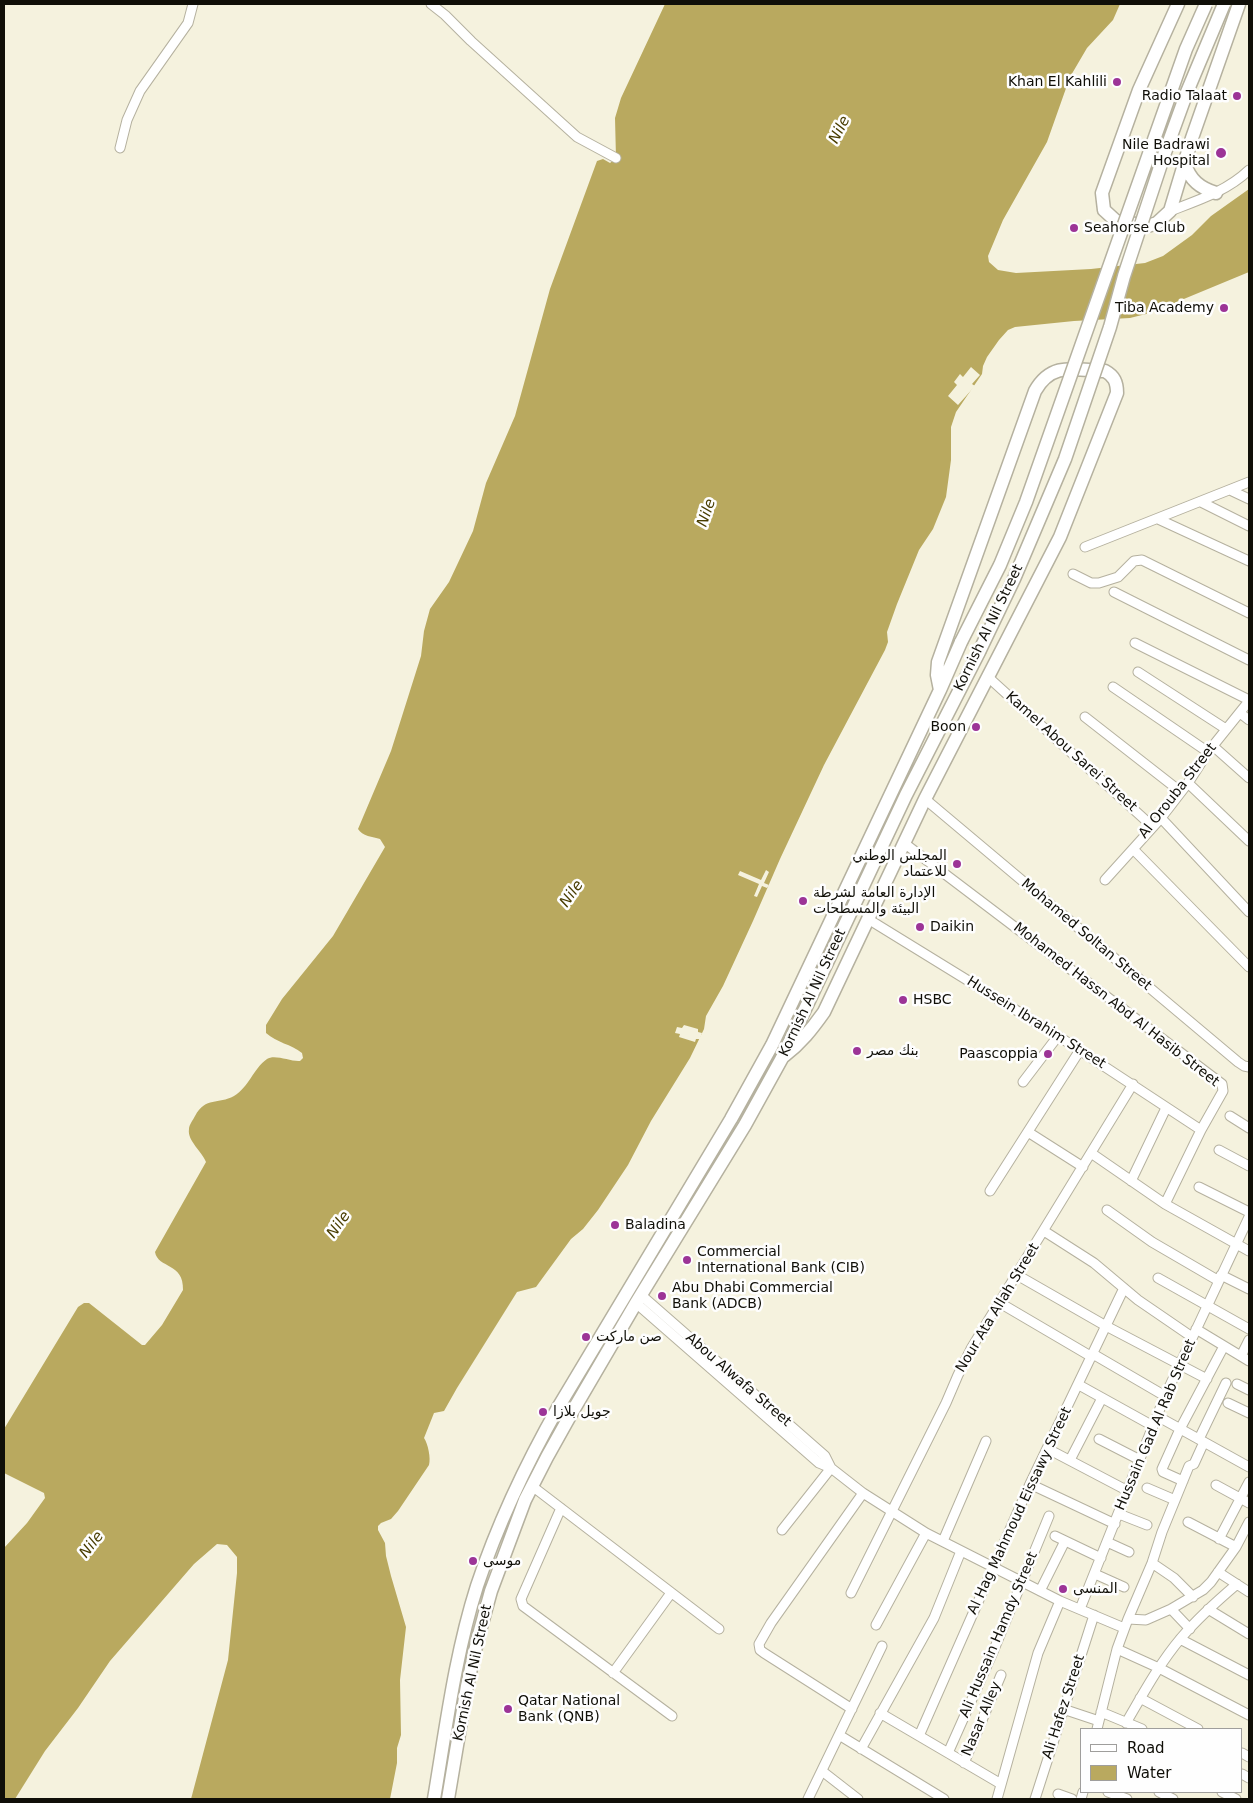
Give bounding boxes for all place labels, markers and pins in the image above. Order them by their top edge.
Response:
place label: Khan El Kahlili [1008,74,1107,90]
marker: Khan El Kahlili [1111,76,1123,88]
place label: Radio Talaat [1142,88,1227,104]
marker: Radio Talaat [1231,90,1243,102]
place label: Nile Badrawi Hospital [1122,137,1210,170]
marker: Nile Badrawi Hospital [1214,146,1228,160]
place label: Seahorse Club [1084,220,1185,236]
marker: Seahorse Club [1068,222,1080,234]
place label: Tiba Academy [1115,300,1214,316]
marker: Tiba Academy [1218,302,1230,314]
place label: Boon [930,719,966,735]
marker: Boon [970,721,982,733]
place label: المجلس الوطني للاعتماد [852,848,947,880]
marker: المجلس الوطني للاعتماد [951,858,963,870]
place label: الإدارة العامة لشرطة البيئة والمسطحات [813,885,935,918]
marker: الإدارة العامة لشرطة البيئة والمسطحات [797,895,809,907]
place label: Daikin [930,919,974,935]
marker: Daikin [914,921,926,933]
place label: HSBC [913,992,952,1008]
marker: HSBC [897,994,909,1006]
place label: بنك مصر [867,1043,919,1059]
marker: بنك مصر [851,1045,863,1057]
place label: Paascoppia [959,1046,1038,1062]
marker: Paascoppia [1042,1048,1054,1060]
place label: Baladina [625,1217,686,1233]
marker: Baladina [609,1219,621,1231]
place label: Commercial International Bank (CIB) [697,1244,865,1276]
marker: Commercial International Bank (CIB) [681,1254,693,1266]
place label: Abu Dhabi Commercial Bank (ADCB) [672,1280,833,1312]
marker: Abu Dhabi Commercial Bank (ADCB) [656,1290,668,1302]
place label: صن ماركت [596,1329,662,1345]
marker: صن ماركت [580,1331,592,1343]
place label: جويل بلازا [553,1404,611,1420]
marker: جويل بلازا [537,1406,549,1418]
place label: موسى [483,1553,521,1569]
marker: موسى [467,1555,479,1567]
place label: المنسى [1073,1581,1118,1597]
marker: المنسى [1057,1583,1069,1595]
place label: Qatar National Bank (QNB) [518,1693,620,1725]
marker: Qatar National Bank (QNB) [502,1703,514,1715]

